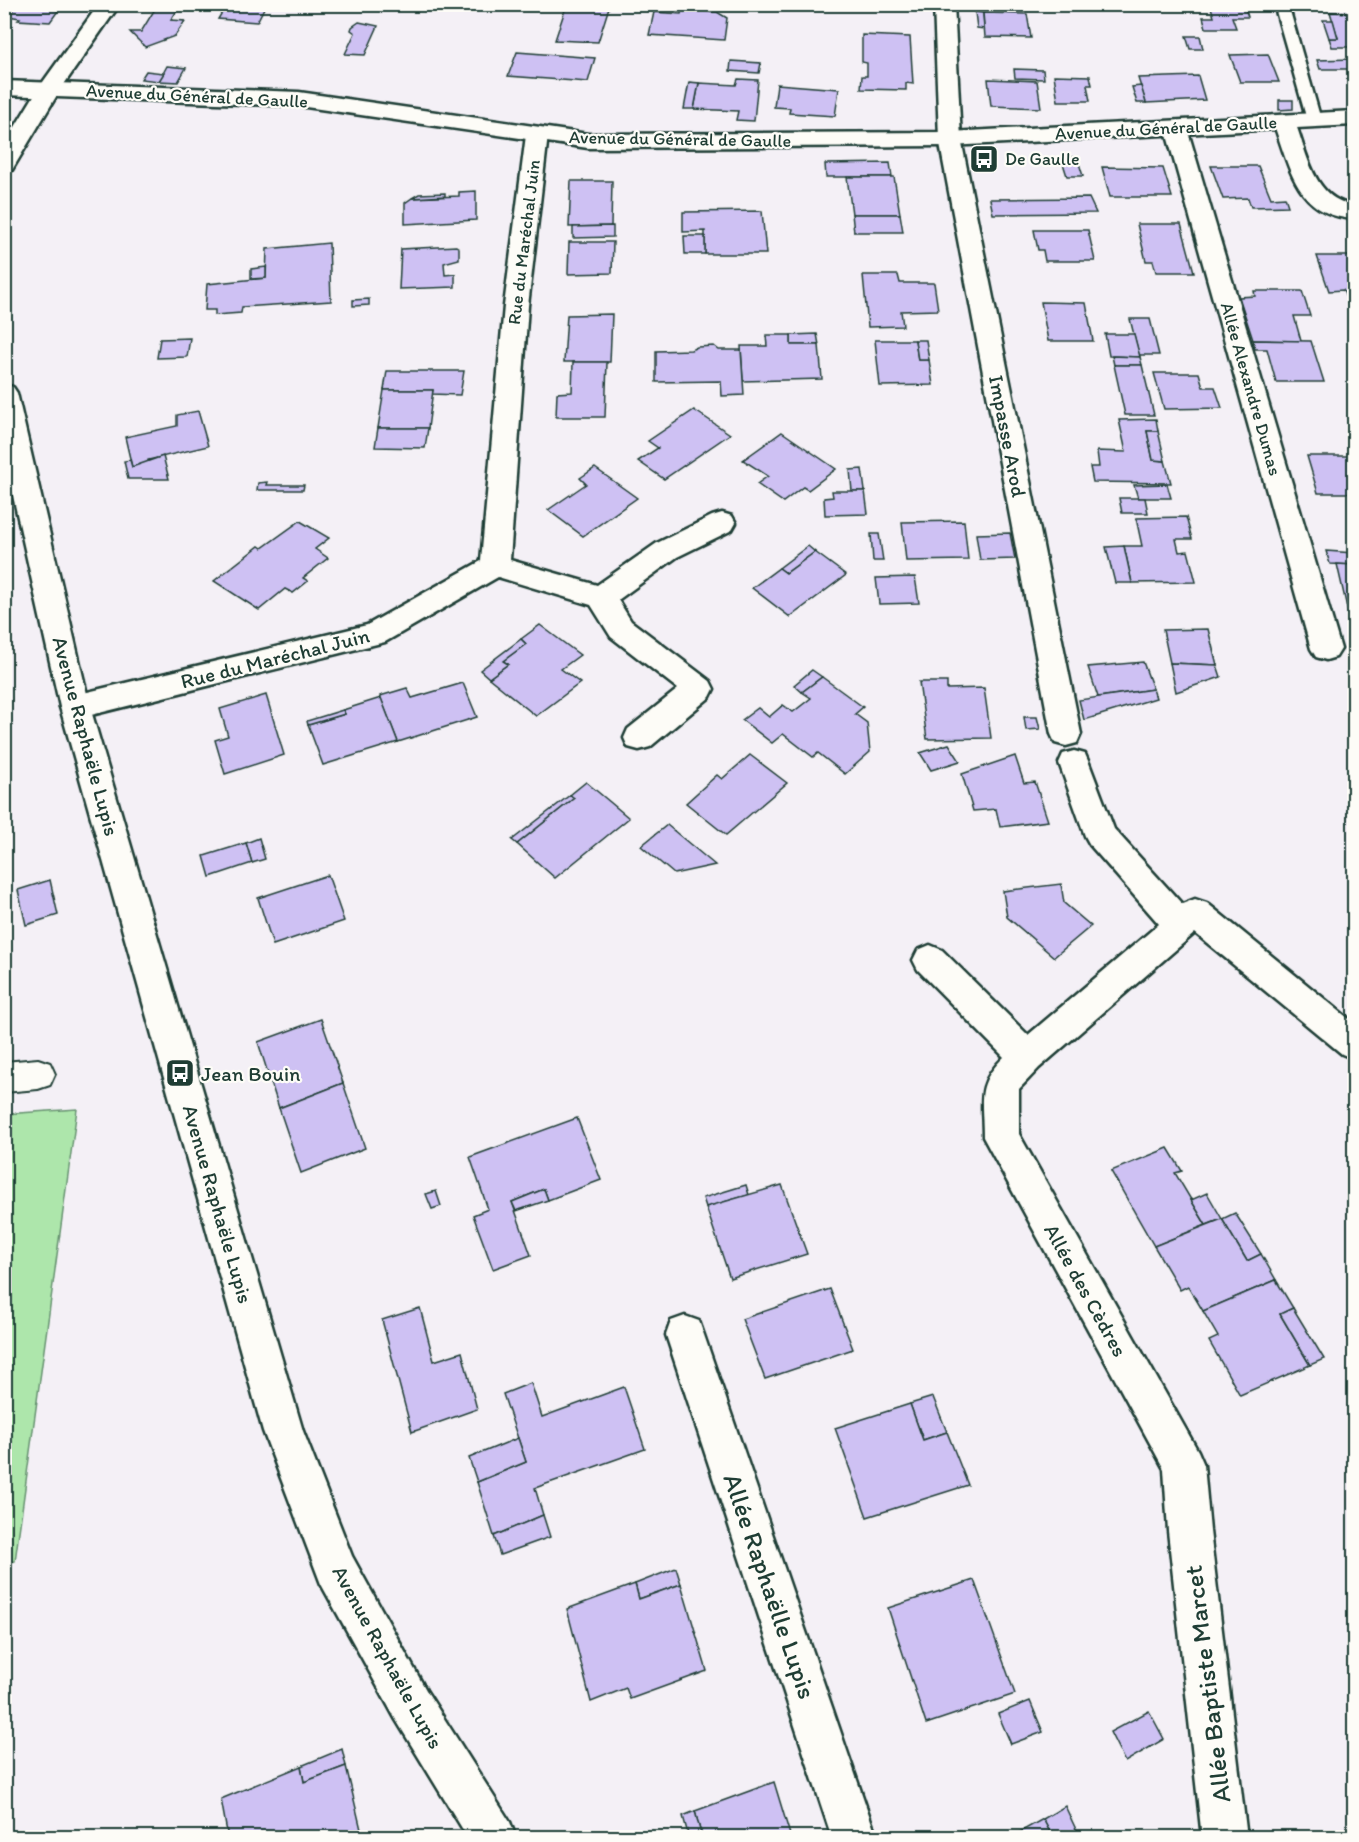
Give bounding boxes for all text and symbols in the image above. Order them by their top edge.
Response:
street label: Avenue du Général de Gaulle [85,79,309,113]
street label: Avenue du Général de Gaulle [1054,111,1278,145]
street label: Avenue du Général de Gaulle [569,126,791,152]
bus stop icon: De Gaulle [968,143,1000,175]
place label: De Gaulle [1005,148,1080,170]
street label: Rue du Maréchal Juin [503,158,545,326]
street label: Allée Alexandre Dumas [1216,300,1286,478]
street label: Impasse Arod [984,373,1032,500]
street label: Rue du Maréchal Juin [178,622,372,694]
street label: Avenue Raphaële Lupis [47,634,125,838]
bus stop icon: Jean Bouin [164,1057,196,1089]
place label: Jean Bouin [201,1061,300,1086]
street label: Avenue Raphaële Lupis [178,1102,258,1306]
street label: Allée des Cèdres [1039,1219,1133,1361]
street label: Allée Raphaëlle Lupis [716,1469,824,1703]
street label: Avenue Raphaële Lupis [327,1561,449,1753]
street label: Allée Baptiste Marcet [1177,1563,1237,1805]

